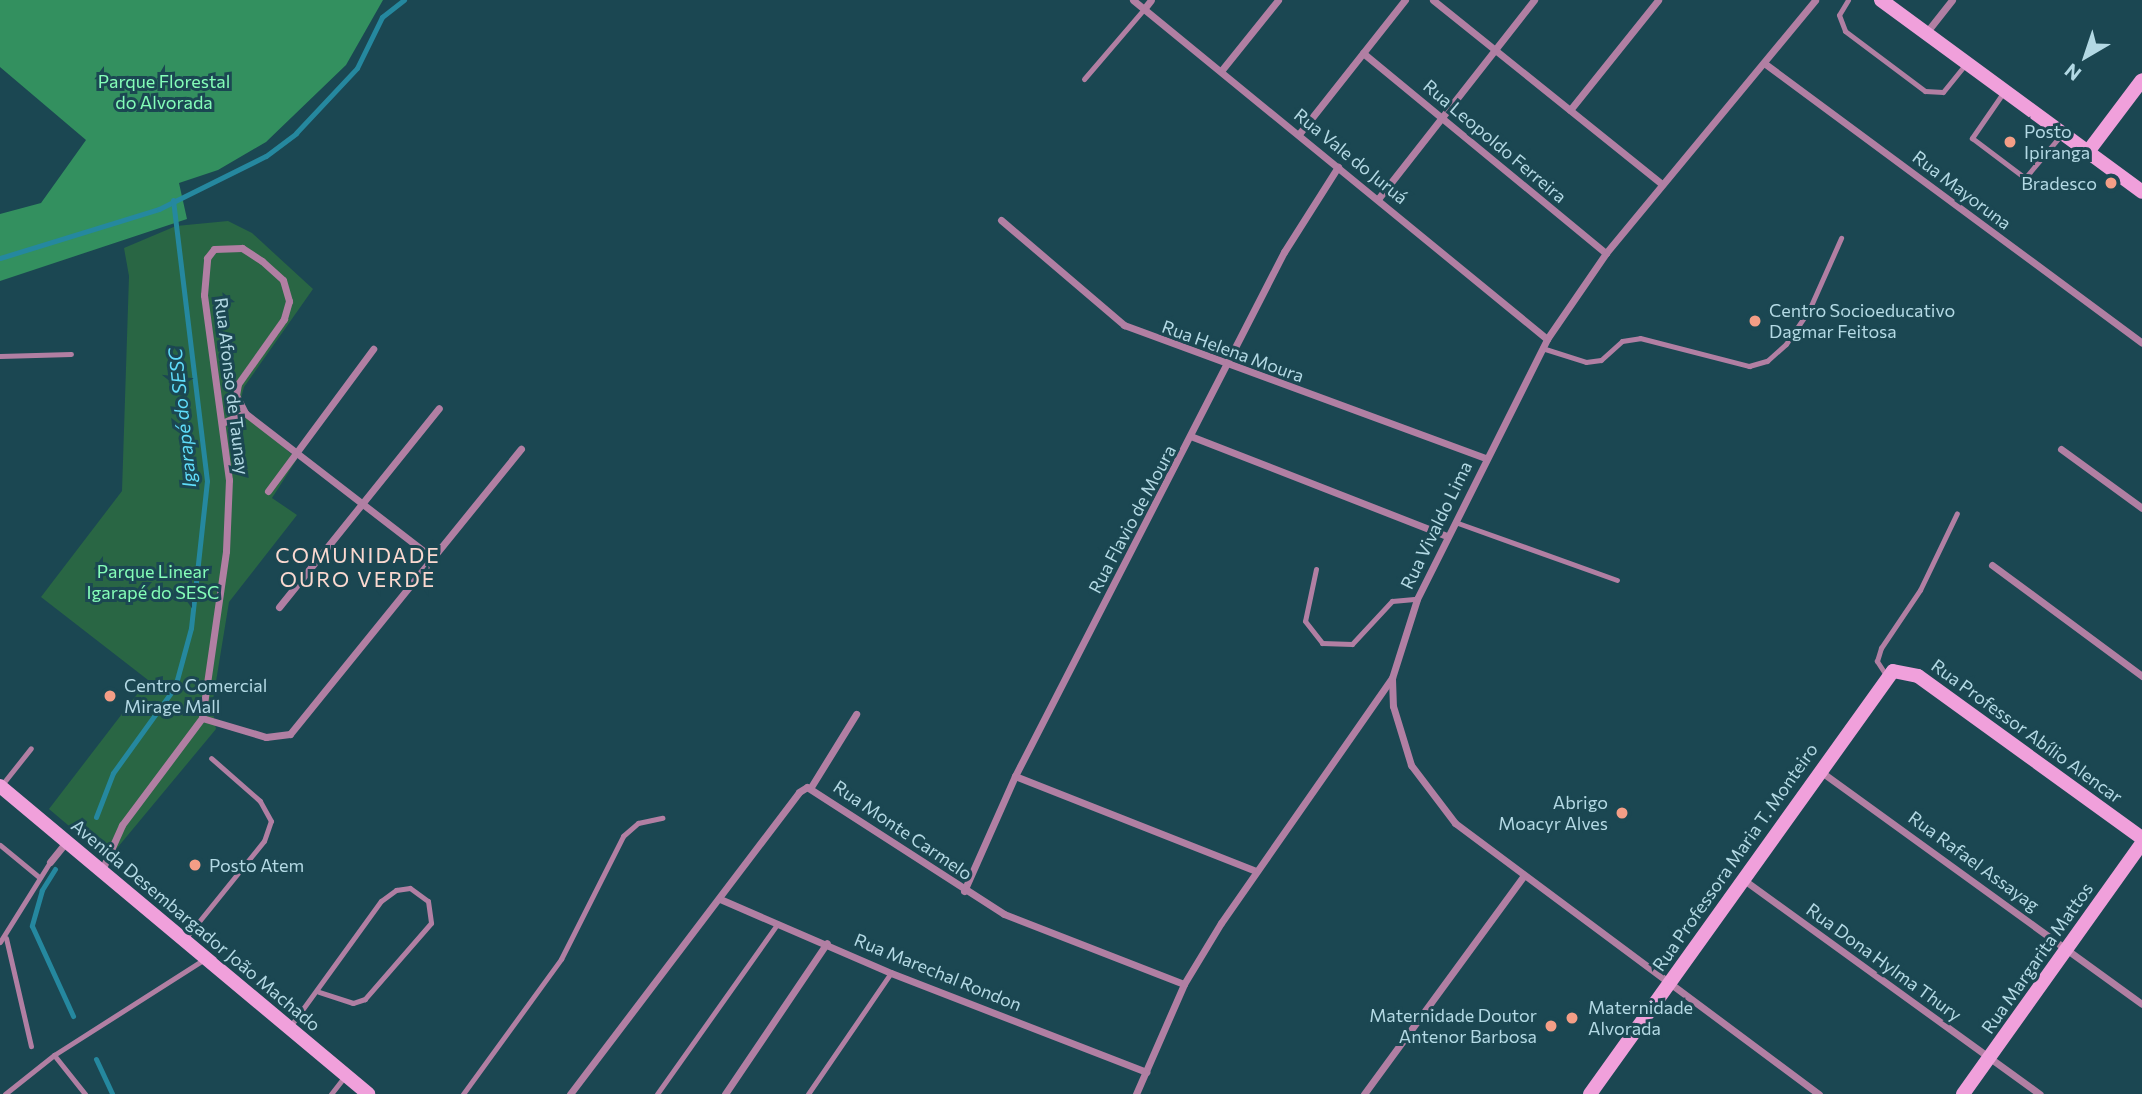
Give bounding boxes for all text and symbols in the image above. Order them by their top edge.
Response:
north arrow [2051,21,2121,91]
text: N [2060,59,2085,86]
park label: Parque Florestal do Alvorada [98,71,230,114]
street label: Rua Leopoldo Ferreira [1419,75,1571,207]
street label: Rua Vale do Juruá [1290,104,1412,208]
place label: Posto Ipiranga [2024,121,2090,164]
marker: Posto Ipiranga [2002,134,2018,150]
street label: Rua Mayoruna [1908,146,2016,234]
place label: Bradesco [2021,172,2097,194]
marker: Bradesco [2103,175,2119,191]
street label: Rua Afonso de Taunay [210,296,254,476]
place label: Centro Socioeducativo Dagmar Feitosa [1769,300,1955,342]
marker: Centro Socioeducativo Dagmar Feitosa [1747,313,1763,329]
street label: Rua Helena Moura [1159,315,1307,387]
water label: Igarapé do SESC [163,347,201,489]
street label: Rua Flavio de Moura [1084,441,1180,597]
street label: Rua Vivaldo Lima [1396,458,1476,592]
district label: COMUNIDADE OURO VERDE [277,542,439,592]
park label: Parque Linear Igarapé do SESC [87,561,219,604]
street label: Rua Professor Abílio Alencar [1927,654,2127,808]
place label: Centro Comercial Mirage Mall [124,675,267,718]
marker: Centro Comercial Mirage Mall [102,688,118,704]
street label: Rua Professora Maria T. Monteiro [1648,739,1822,975]
street label: Rua Monte Carmelo [829,776,977,884]
place label: Abrigo Moacyr Alves [1498,792,1608,834]
marker: Abrigo Moacyr Alves [1614,805,1630,821]
street label: Rua Rafael Assayag [1904,806,2044,916]
street label: Avenida Desembargador João Machado [67,814,325,1036]
place label: Posto Atem [209,854,304,876]
marker: Posto Atem [187,857,203,873]
street label: Rua Margarita Mattos [1977,878,2097,1038]
street label: Rua Dona Hylma Thury [1802,898,1966,1026]
street label: Rua Marechal Rondon [851,929,1025,1015]
place label: Maternidade Alvorada [1588,997,1693,1040]
place label: Maternidade Doutor Antenor Barbosa [1369,1005,1537,1048]
marker: Maternidade Alvorada [1562,1008,1582,1028]
marker: Maternidade Doutor Antenor Barbosa [1543,1018,1559,1034]

